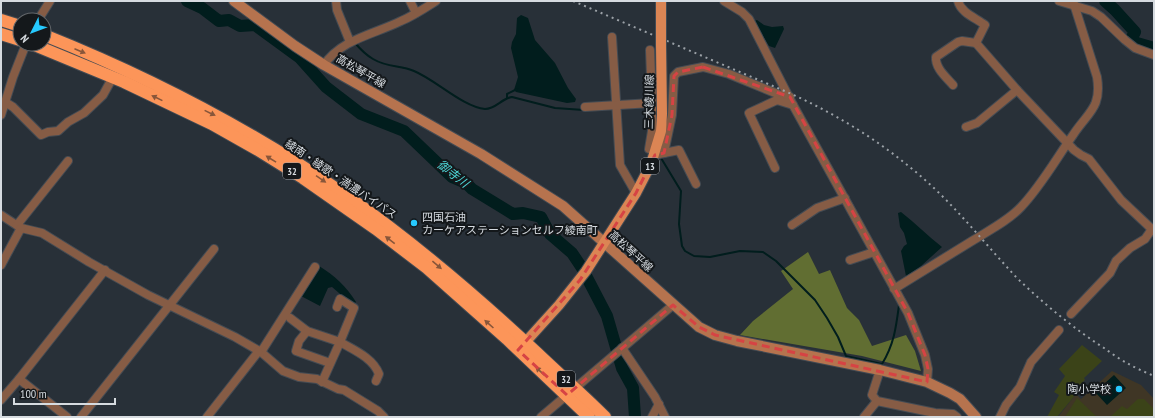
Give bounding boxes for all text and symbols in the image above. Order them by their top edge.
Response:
north arrow [12,12,52,52]
text: N [17,32,32,46]
one-way arrow [74,48,85,54]
street label: 高松琴平線 [334,51,388,91]
street label: 三木綾川線 [642,74,656,130]
one-way arrow [151,95,162,101]
one-way arrow [204,110,216,116]
street label: 綾南・綾歌・満濃バイパス [282,136,400,222]
one-way arrow [265,155,277,162]
water label: 御寺川 [435,157,474,192]
road number: 13 [641,158,659,174]
road number: 32 [283,163,301,179]
one-way arrow [315,176,327,183]
place label: 四国石油 カーケアステーションセルフ綾南町 [422,210,598,237]
marker: 四国石油 カーケアステーションセルフ綾南町 [409,218,419,228]
street label: 高松琴平線 [606,227,656,275]
one-way arrow [385,235,396,244]
one-way arrow [432,260,443,269]
one-way arrow [484,319,495,328]
one-way arrow [535,366,545,376]
road number: 32 [557,371,575,387]
scale bar [14,380,115,406]
place label: 陶小学校 [1067,382,1111,396]
marker: 陶小学校 [1114,384,1124,394]
text: 100 m [20,386,47,401]

